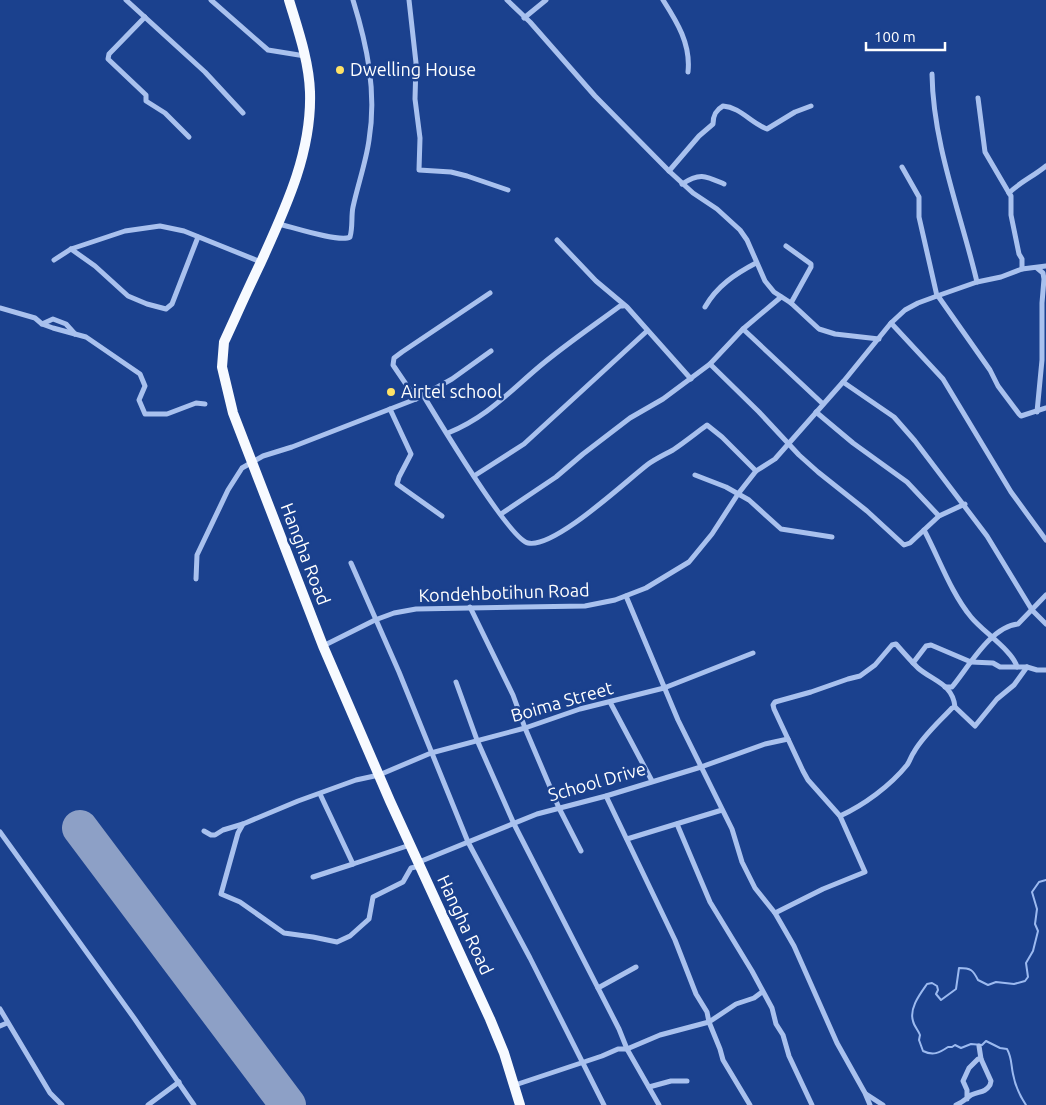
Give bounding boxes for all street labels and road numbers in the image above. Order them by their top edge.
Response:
street label: Hangha Road [277,500,335,607]
street label: Kondehbotihun Road [418,579,590,605]
street label: Boima Street [508,677,615,725]
street label: School Drive [546,758,648,805]
street label: Hangha Road [434,872,498,978]

